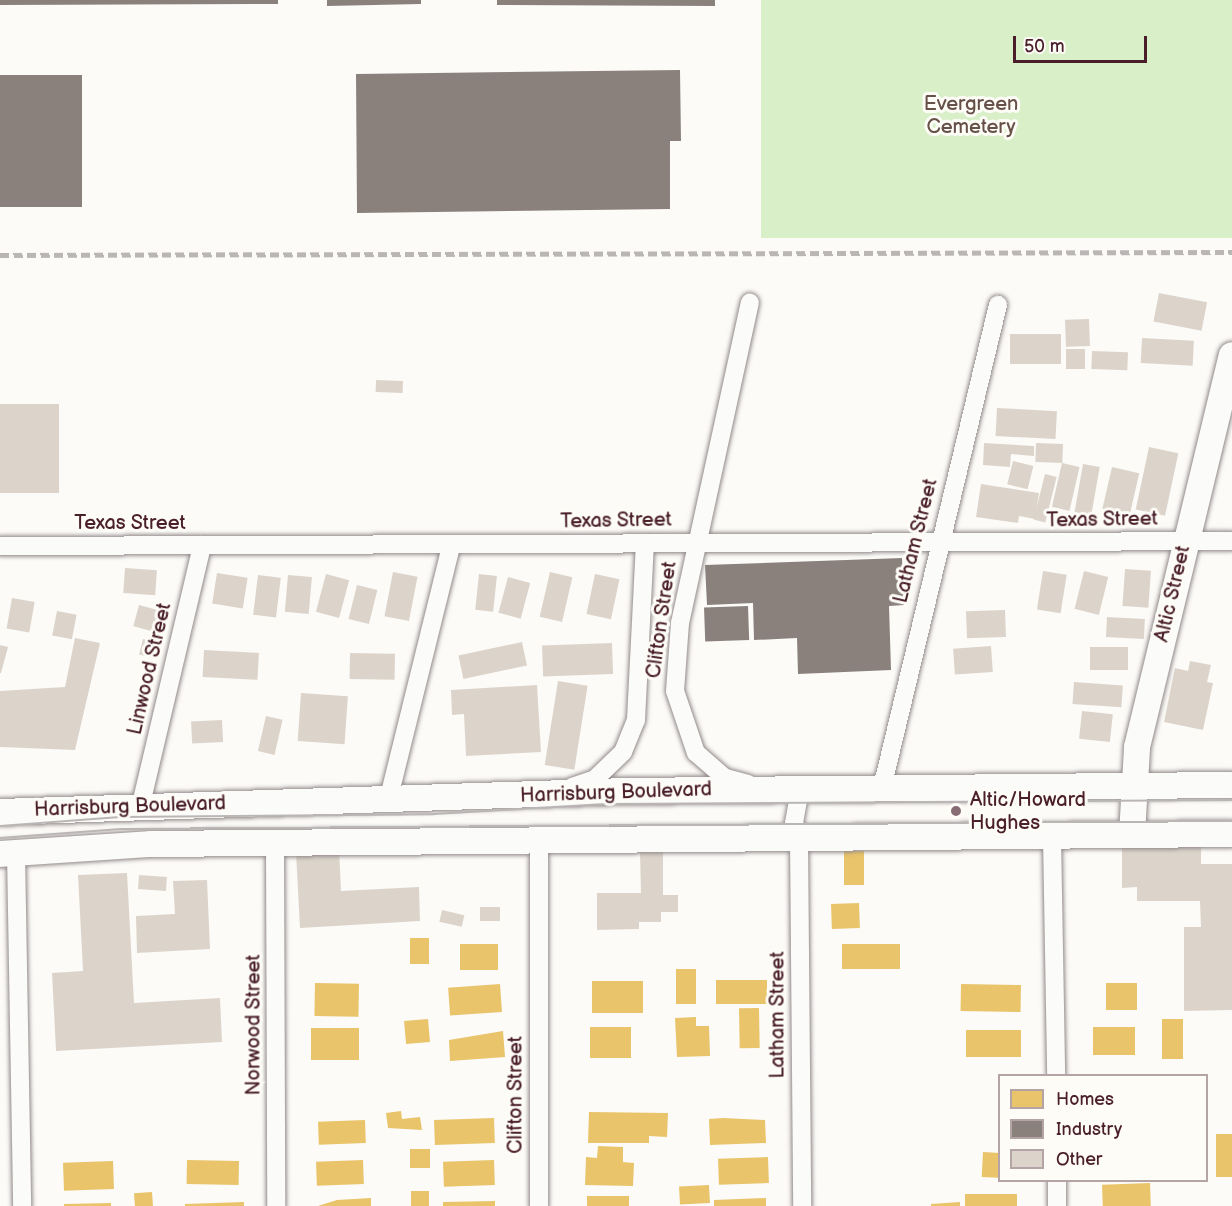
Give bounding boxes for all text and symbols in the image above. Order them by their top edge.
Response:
scale bar [1016,24,1150,62]
text: 50 m [1024,36,1065,57]
park label: Evergreen Cemetery [924,93,1018,140]
street label: Latham Street [889,476,943,606]
street label: Texas Street [1046,507,1158,533]
street label: Texas Street [560,508,672,534]
street label: Texas Street [74,511,186,535]
street label: Altic Street [1150,543,1196,645]
street label: Clifton Street [642,560,682,680]
street label: Linwood Street [123,600,177,738]
street label: Harrisburg Boulevard [520,778,712,808]
place label: Altic/Howard Hughes [970,788,1086,835]
street label: Harrisburg Boulevard [34,792,226,822]
marker: Altic/Howard Hughes [947,802,965,820]
street label: Latham Street [766,951,790,1079]
street label: Norwood Street [242,954,266,1096]
street label: Clifton Street [504,1036,528,1154]
legend [998,1074,1208,1182]
text: Homes [1056,1089,1114,1110]
text: Industry [1056,1119,1122,1140]
text: Other [1056,1149,1102,1170]

